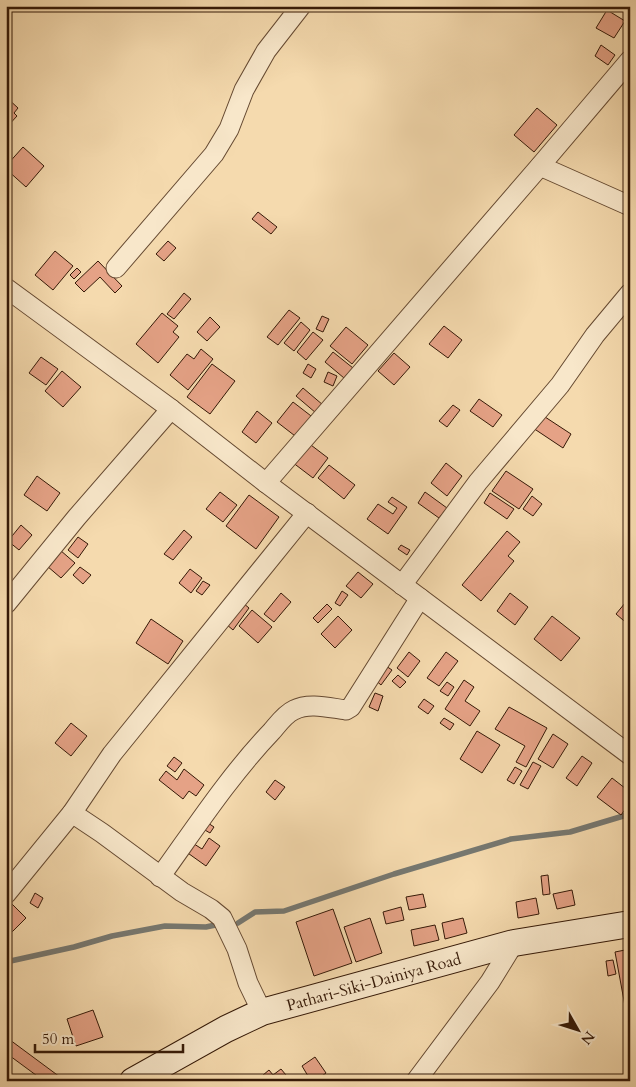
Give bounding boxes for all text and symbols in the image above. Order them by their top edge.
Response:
street label: Pathari-Siki-Dainiya Road [284,948,464,1017]
north arrow [554,1004,604,1054]
scale bar [35,1022,182,1054]
text: N [577,1027,599,1049]
text: 50 m [42,1029,74,1049]

